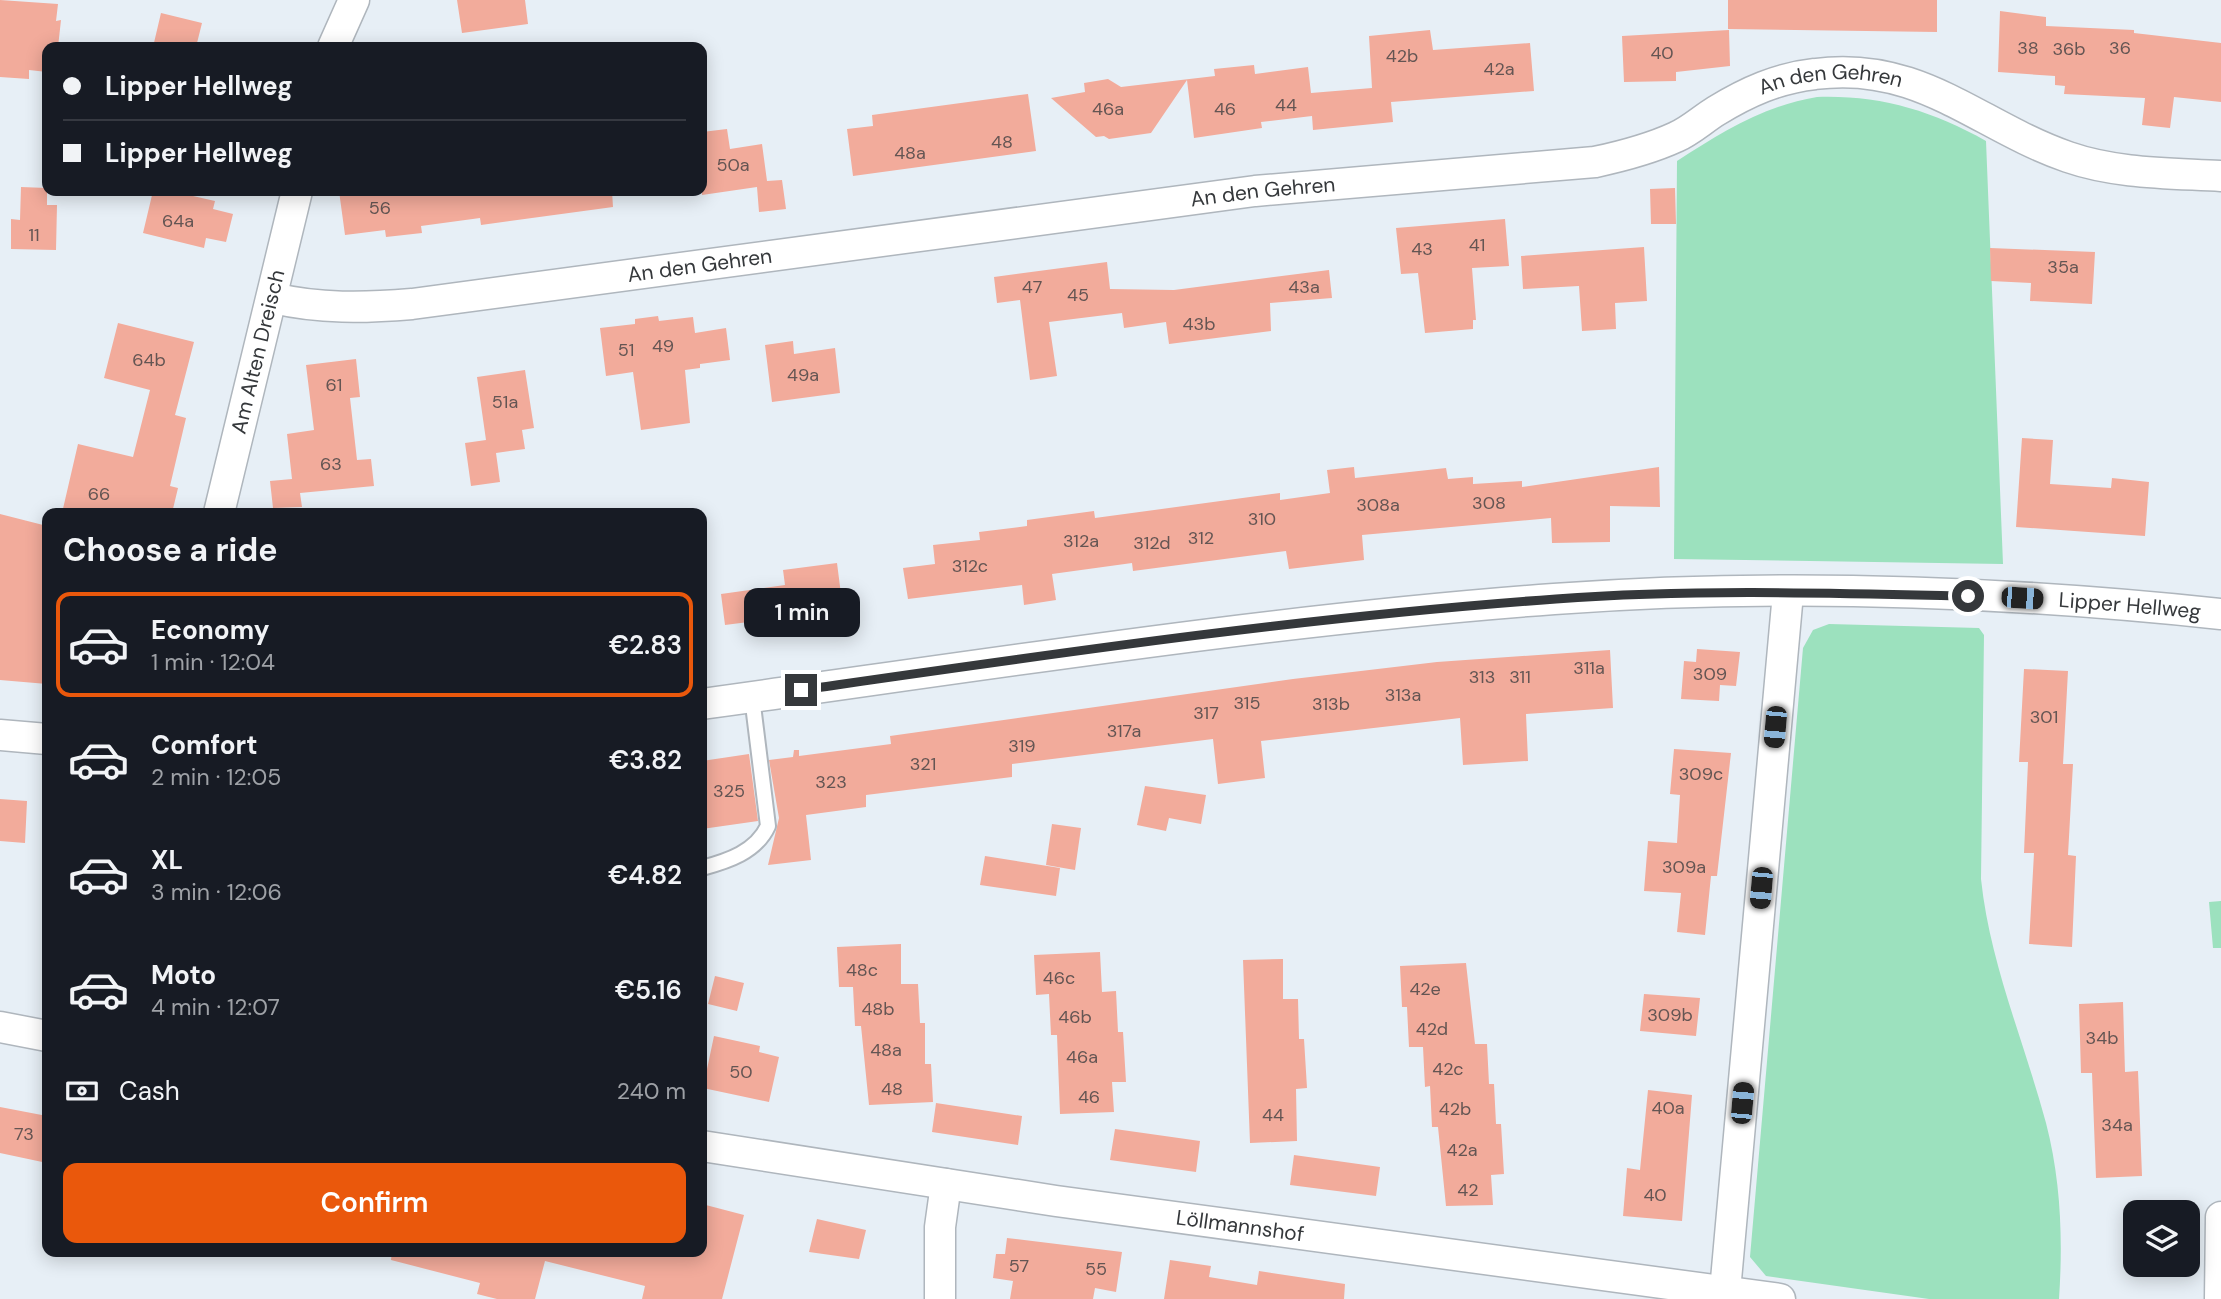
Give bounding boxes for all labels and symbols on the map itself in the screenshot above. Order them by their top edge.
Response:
house number: 38 [2017,36,2039,60]
house number: 36 [2109,36,2131,60]
house number: 36b [2052,37,2086,61]
house number: 40 [1650,41,1674,65]
house number: 42b [1386,44,1418,68]
house number: 42a [1483,57,1515,81]
street label: An den Gehren [1754,58,1906,101]
house number: 44 [1275,93,1297,117]
house number: 46a [1092,97,1124,121]
house number: 46 [1214,97,1236,121]
house number: 48 [991,130,1013,154]
house number: 48a [894,141,926,165]
house number: 50a [716,153,750,177]
street label: An den Gehren [1189,170,1336,214]
house number: 56 [369,196,391,220]
house number: 64a [162,209,194,233]
house number: 11 [28,223,40,247]
house number: 41 [1469,233,1485,257]
house number: 43 [1411,237,1433,261]
street label: An den Gehren [626,242,774,289]
house number: 35a [2047,255,2079,279]
street label: Am Alten Dreisch [225,267,291,437]
house number: 47 [1022,275,1042,299]
house number: 43a [1288,275,1320,299]
house number: 45 [1067,283,1089,307]
house number: 43b [1183,312,1215,336]
house number: 49 [652,334,674,358]
house number: 51 [618,338,634,362]
house number: 64b [132,348,166,372]
house number: 49a [787,363,819,387]
house number: 61 [326,373,342,397]
house number: 51a [492,390,518,414]
house number: 63 [320,452,342,476]
house number: 66 [88,482,110,506]
house number: 308 [1472,491,1506,515]
house number: 308a [1356,493,1400,517]
house number: 310 [1248,507,1276,531]
house number: 312 [1188,526,1214,550]
house number: 312a [1063,529,1099,553]
house number: 312d [1133,531,1171,555]
house number: 312c [952,554,988,578]
route start [1952,580,1984,612]
car [2001,586,2044,610]
street label: Lipper Hellweg [2058,586,2203,626]
callout: 1 min [743,588,859,638]
house number: 311a [1573,656,1605,680]
house number: 309 [1693,662,1727,686]
house number: 313 [1469,665,1495,689]
house number: 311 [1509,665,1531,689]
route end [785,674,817,706]
house number: 313a [1385,683,1421,707]
house number: 315 [1234,691,1260,715]
house number: 313b [1312,692,1350,716]
house number: 317 [1193,701,1219,725]
car [1763,705,1788,749]
house number: 301 [2030,705,2058,729]
house number: 317a [1107,719,1141,743]
house number: 319 [1008,734,1036,758]
house number: 321 [910,752,936,776]
house number: 309c [1679,762,1723,786]
house number: 323 [815,770,847,794]
house number: 325 [713,779,745,803]
house number: 309a [1662,855,1706,879]
car [1749,866,1774,910]
house number: 48c [846,958,878,982]
house number: 46c [1043,966,1075,990]
house number: 42e [1409,977,1441,1001]
house number: 48b [861,997,895,1021]
house number: 309b [1647,1003,1693,1027]
house number: 46b [1058,1005,1092,1029]
house number: 42d [1416,1017,1448,1041]
house number: 34b [2086,1026,2118,1050]
house number: 48a [870,1038,902,1062]
house number: 46a [1066,1045,1098,1069]
house number: 42c [1432,1057,1464,1081]
house number: 50 [729,1060,753,1084]
house number: 48 [881,1077,903,1101]
car [1730,1081,1755,1125]
house number: 46 [1078,1085,1100,1109]
house number: 40a [1651,1096,1685,1120]
house number: 42b [1439,1097,1471,1121]
house number: 44 [1262,1103,1284,1127]
house number: 34a [2101,1113,2133,1137]
house number: 73 [14,1122,34,1146]
house number: 42a [1446,1138,1478,1162]
house number: 42 [1457,1178,1479,1202]
house number: 40 [1643,1183,1667,1207]
street label: Löllmannshof [1174,1203,1306,1248]
house number: 57 [1009,1254,1029,1278]
house number: 55 [1085,1257,1107,1281]

